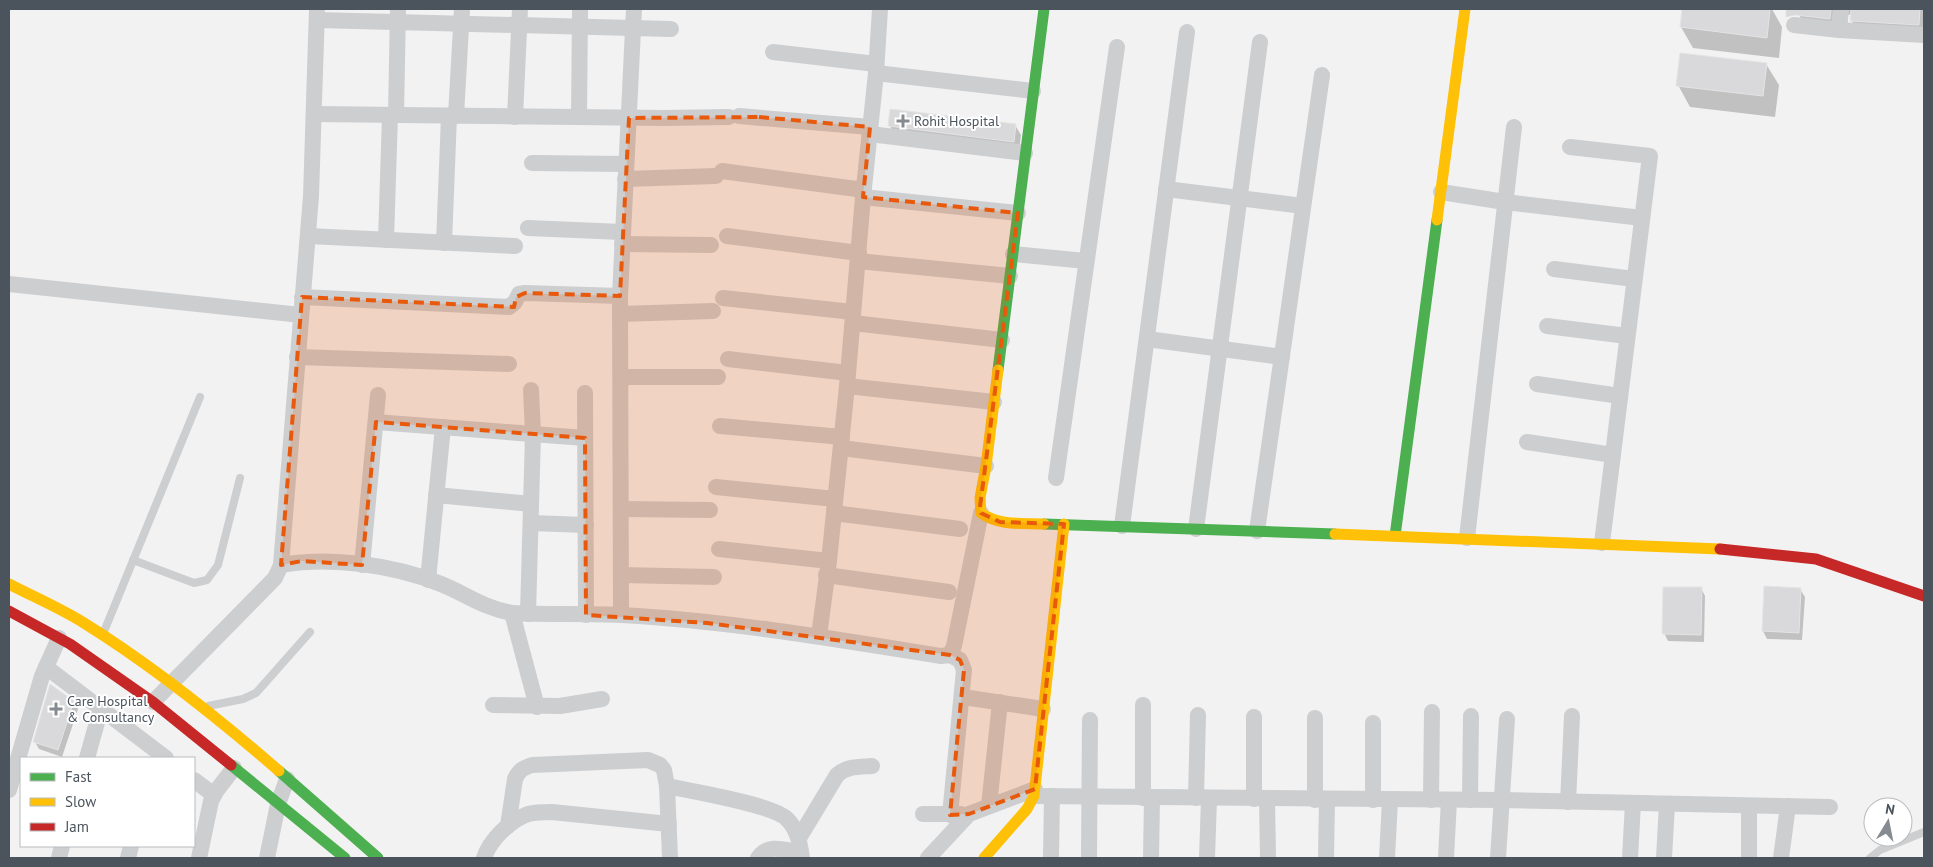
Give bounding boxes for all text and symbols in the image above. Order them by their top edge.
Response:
place label: Rohit Hospital [914,112,999,130]
marker: Rohit Hospital [896,114,910,128]
place label: Care Hospital & Consultancy [67,692,155,726]
marker: Care Hospital & Consultancy [49,702,63,716]
legend [20,757,195,847]
text: Fast [65,767,92,786]
text: Slow [65,792,96,811]
north arrow [1863,797,1913,847]
text: N [1884,800,1896,819]
text: Jam [64,817,89,836]

